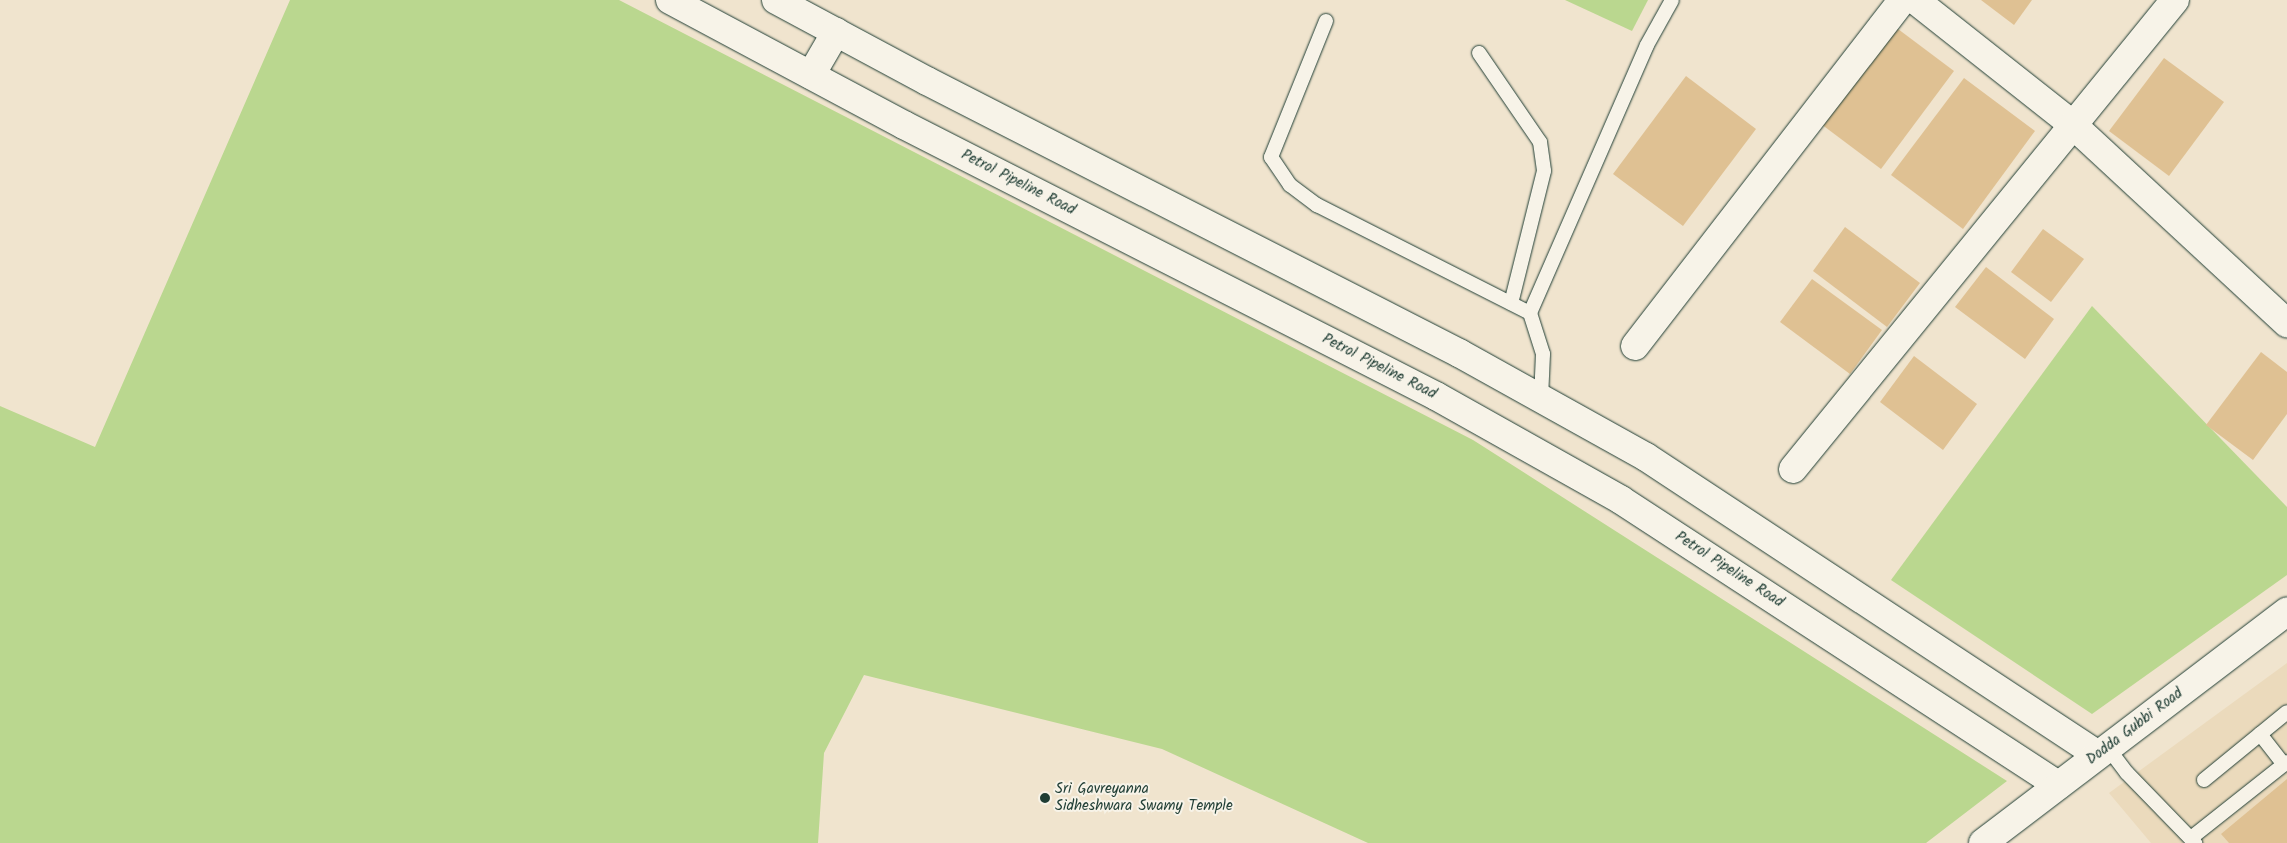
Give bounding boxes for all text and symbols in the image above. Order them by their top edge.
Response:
street label: Petrol Pipeline Road [958,146,1078,220]
street label: Petrol Pipeline Road [1319,330,1439,404]
street label: Petrol Pipeline Road [1671,528,1787,612]
street label: Dodda Gubbi Road [2083,685,2187,769]
place label: Sri Gavreyanna Sidheshwara Swamy Temple [1055,780,1233,815]
marker: Sri Gavreyanna Sidheshwara Swamy Temple [1039,792,1051,804]

